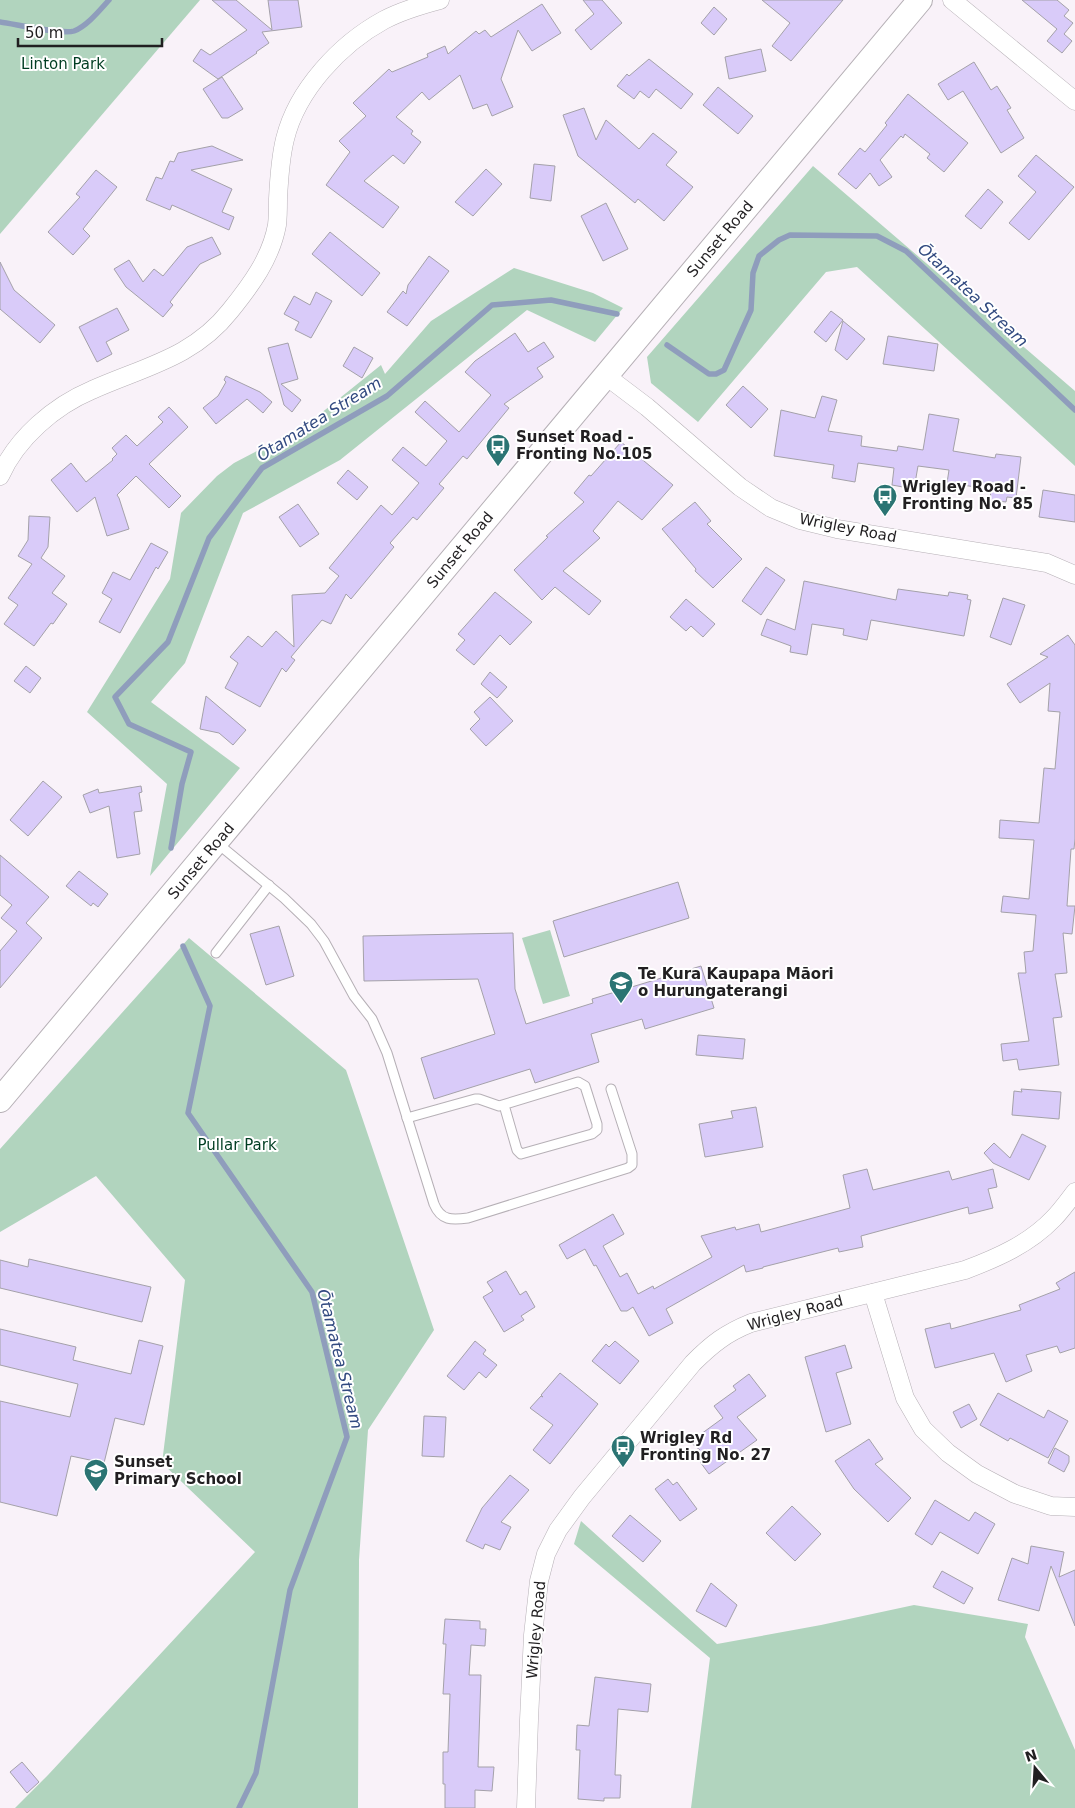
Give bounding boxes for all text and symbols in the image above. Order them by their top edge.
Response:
scale bar [18,15,161,47]
text: 50 m [25,24,63,42]
park label: Linton Park [21,55,105,73]
street label: Sunset Road [683,197,757,281]
water label: Ōtamatea Stream [914,239,1032,351]
water label: Ōtamatea Stream [253,373,385,465]
place label: Sunset Road - Fronting No.105 [516,428,653,463]
bus stop icon: Sunset Road - Fronting No.105 [485,433,511,467]
place label: Wrigley Road - Fronting No. 85 [902,478,1033,513]
bus stop icon: Wrigley Road - Fronting No. 85 [872,483,898,517]
street label: Sunset Road [423,508,497,592]
street label: Wrigley Road [798,510,898,546]
street label: Sunset Road [164,819,238,903]
place label: Te Kura Kaupapa Māori o Hurungaterangi [638,965,834,1000]
school or university icon: Te Kura Kaupapa Māori o Hurungaterangi [608,970,634,1004]
park label: Pullar Park [197,1136,277,1154]
water label: Ōtamatea Stream [313,1287,367,1431]
street label: Wrigley Road [745,1292,845,1334]
place label: Wrigley Rd Fronting No. 27 [640,1429,771,1464]
bus stop icon: Wrigley Rd Fronting No. 27 [610,1434,636,1468]
place label: Sunset Primary School [114,1453,242,1488]
school or university icon: Sunset Primary School [83,1458,109,1492]
street label: Wrigley Road [523,1580,549,1680]
north arrow [1010,1743,1060,1793]
text: N [1023,1746,1039,1765]

